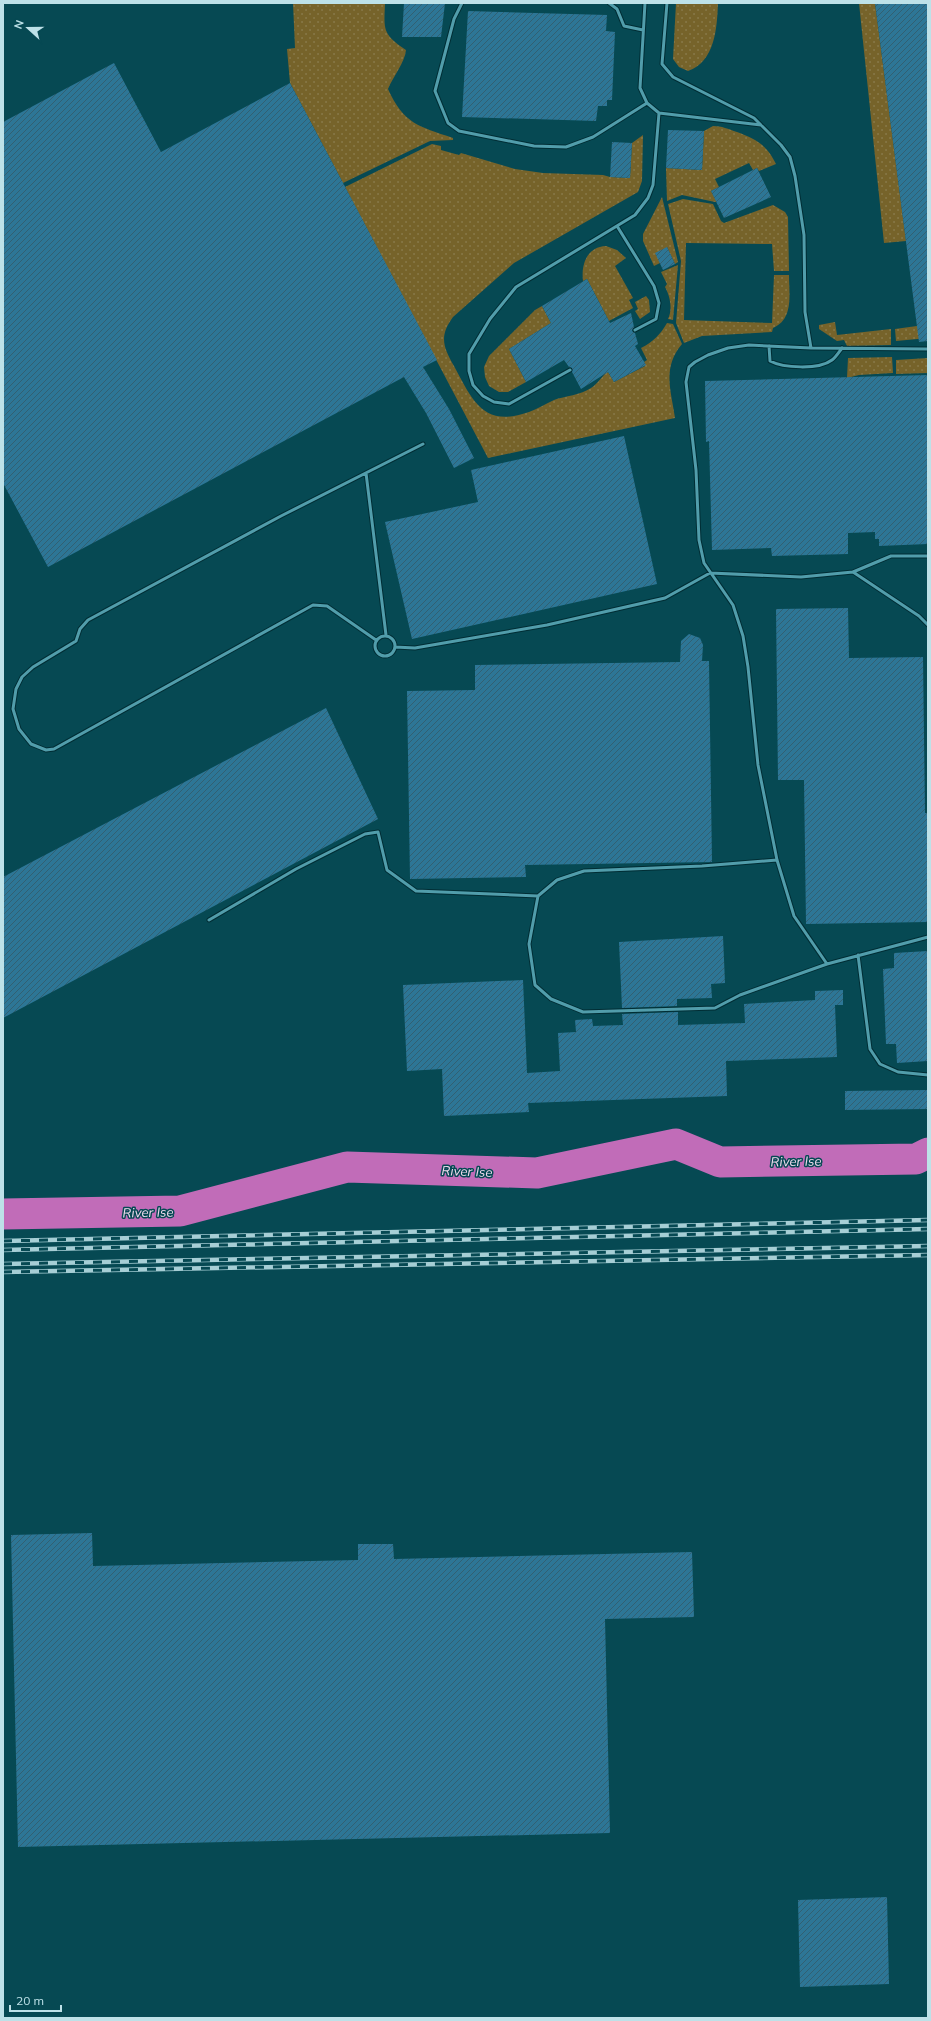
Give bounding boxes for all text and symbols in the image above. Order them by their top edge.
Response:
north arrow [8,8,48,48]
text: N [11,18,27,31]
water label: River Ise [770,1153,822,1169]
water label: River Ise [441,1162,493,1180]
water label: River Ise [122,1204,174,1220]
scale bar [10,1987,61,2013]
text: 20 m [16,1993,44,2008]

